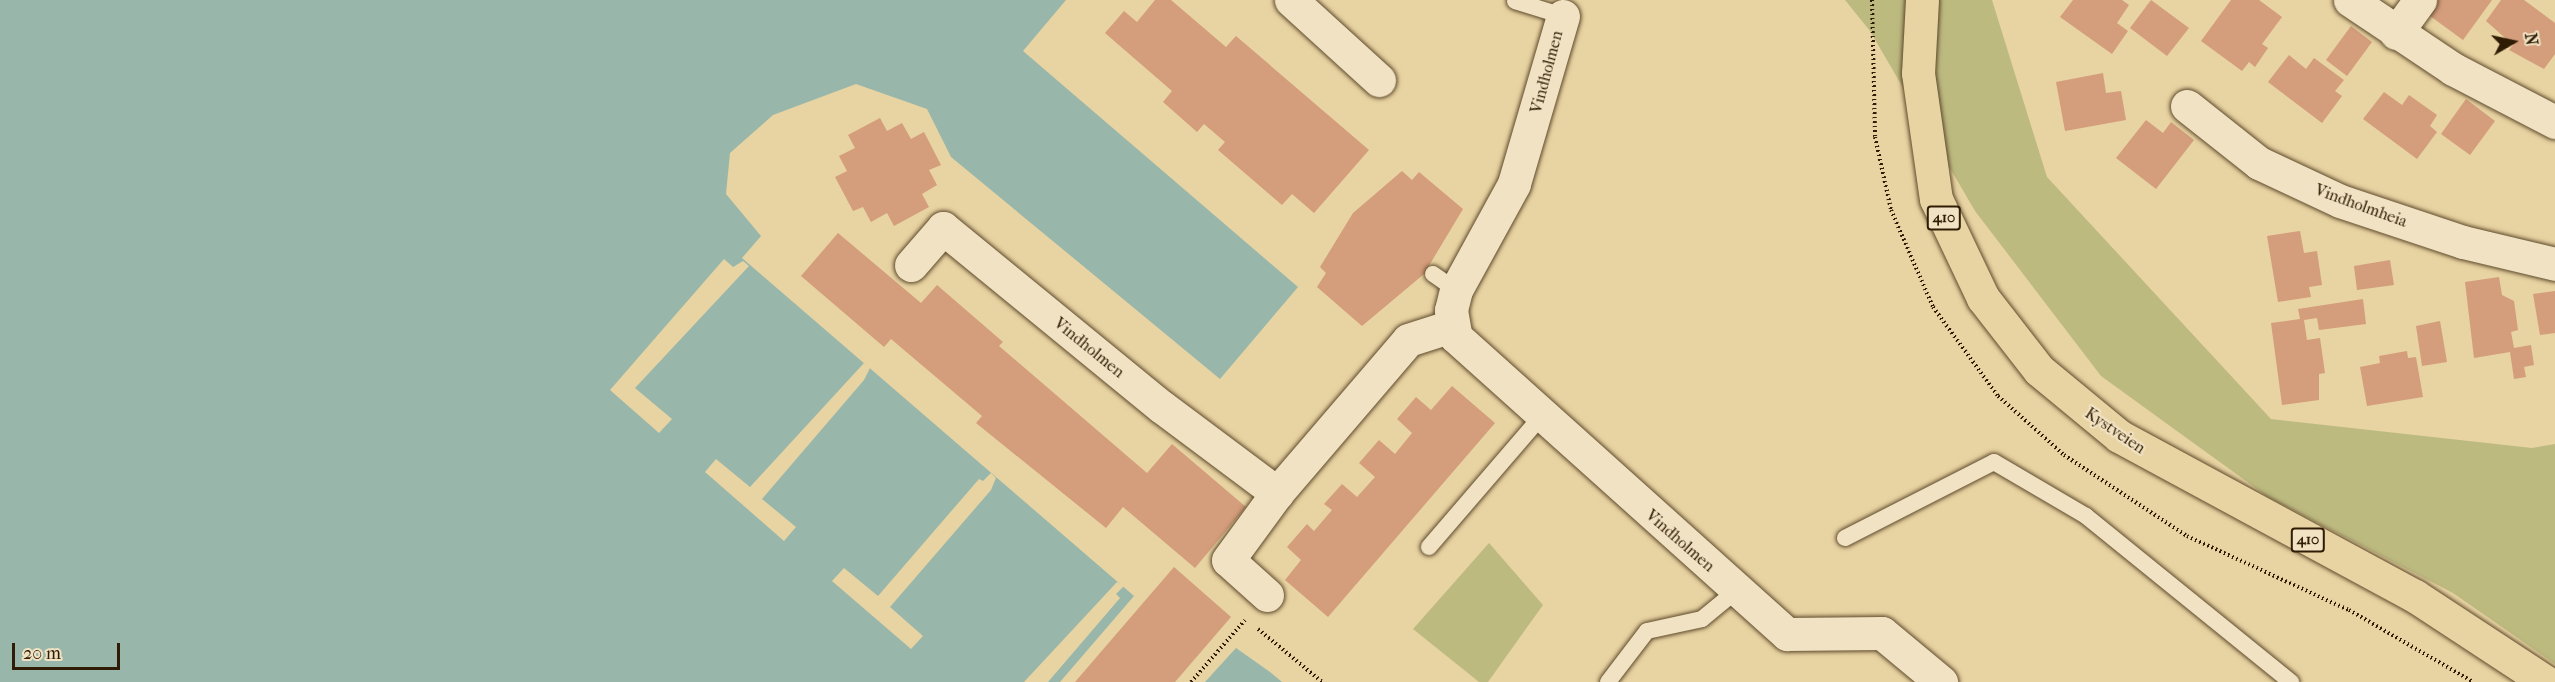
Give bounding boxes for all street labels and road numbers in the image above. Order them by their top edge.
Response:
street label: Vindholmen [1527,29,1567,115]
street label: Vindholmheia [2312,180,2410,232]
road number: 410 [1926,206,1962,230]
street label: Vindholmen [1050,314,1128,382]
street label: Kystveien [2081,404,2149,458]
street label: Vindholmen [1642,506,1718,576]
road number: 410 [2290,528,2326,552]

